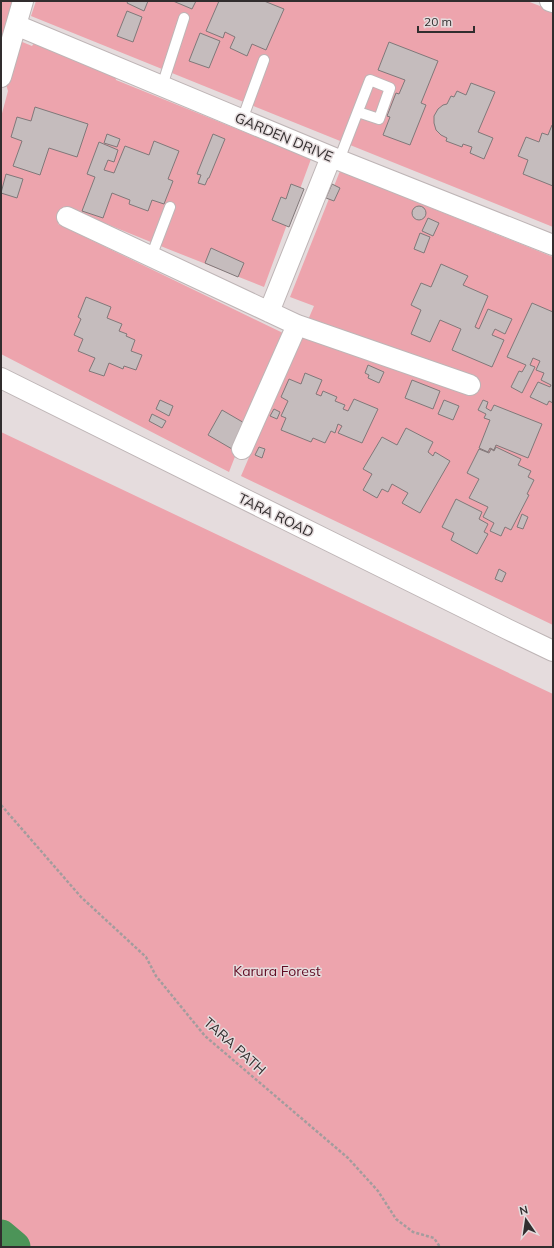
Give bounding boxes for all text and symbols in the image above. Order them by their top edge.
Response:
scale bar [418,8,474,34]
text: 20 m [424,14,452,29]
street label: GARDEN DRIVE [232,108,336,166]
street label: TARA ROAD [235,489,317,541]
park label: Karura Forest [233,962,321,980]
street label: TARA PATH [200,1013,270,1079]
north arrow [506,1200,546,1240]
text: N [518,1203,529,1218]

